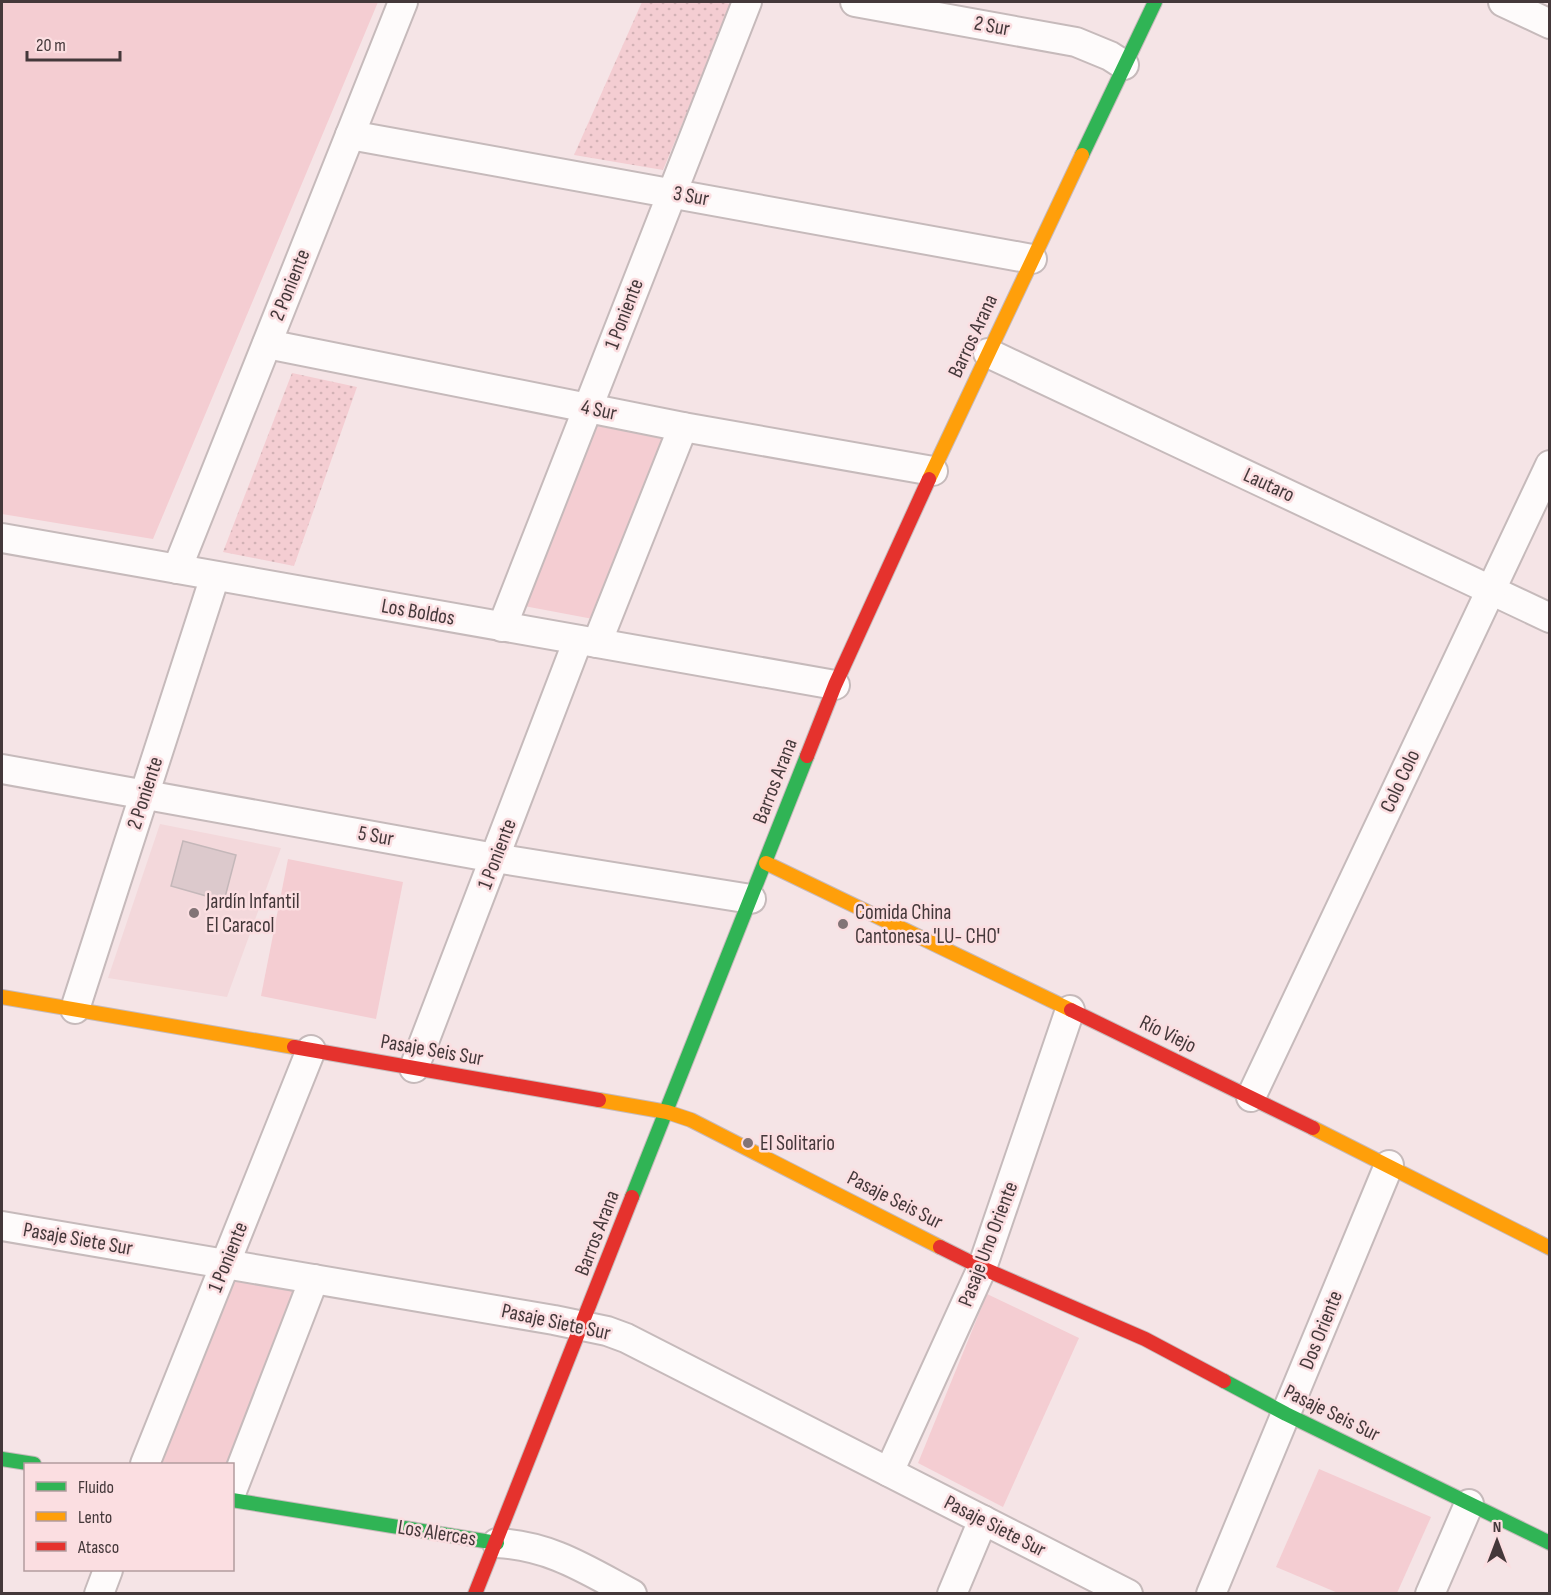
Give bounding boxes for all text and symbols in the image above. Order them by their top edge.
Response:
street label: 2 Sur [972,11,1012,41]
scale bar [27,24,120,62]
text: 20 m [36,35,66,56]
street label: 3 Sur [671,181,711,211]
street label: 2 Poniente [264,246,316,324]
street label: 1 Poniente [599,275,649,353]
street label: Barros Arana [943,290,1003,382]
street label: 4 Sur [579,394,619,426]
street label: Lautaro [1240,462,1298,508]
street label: Los Boldos [379,593,457,631]
street label: Barros Arana [747,735,803,827]
street label: Colo Colo [1375,746,1425,816]
street label: 2 Poniente [122,754,168,832]
street label: 1 Poniente [472,815,522,893]
street label: 5 Sur [356,821,396,851]
place label: Jardín Infantil El Caracol [205,889,300,938]
place label: Comida China Cantonesa 'LU- CHO' [855,900,1000,949]
marker: Jardín Infantil El Caracol [187,906,201,920]
marker: Comida China Cantonesa 'LU- CHO' [836,917,850,931]
street label: Río Viejo [1136,1010,1200,1058]
street label: Pasaje Seis Sur [379,1029,485,1071]
place label: El Solitario [760,1131,835,1156]
marker: El Solitario [741,1136,755,1150]
street label: Pasaje Seis Sur [843,1165,947,1235]
street label: Pasaje Uno Oriente [953,1178,1023,1310]
street label: Barros Arana [569,1187,625,1279]
street label: Pasaje Siete Sur [21,1217,135,1261]
street label: 1 Poniente [203,1218,253,1296]
street label: Dos Oriente [1294,1287,1348,1373]
street label: Pasaje Siete Sur [499,1298,613,1346]
street label: Pasaje Seis Sur [1280,1379,1384,1447]
legend [24,1463,234,1571]
text: Fluido [78,1477,114,1498]
street label: Pasaje Siete Sur [940,1490,1050,1562]
text: Lento [78,1507,112,1528]
north arrow [1467,1511,1527,1571]
street label: Los Alerces [396,1514,478,1552]
text: N [1493,1518,1501,1537]
text: Atasco [77,1537,119,1558]

